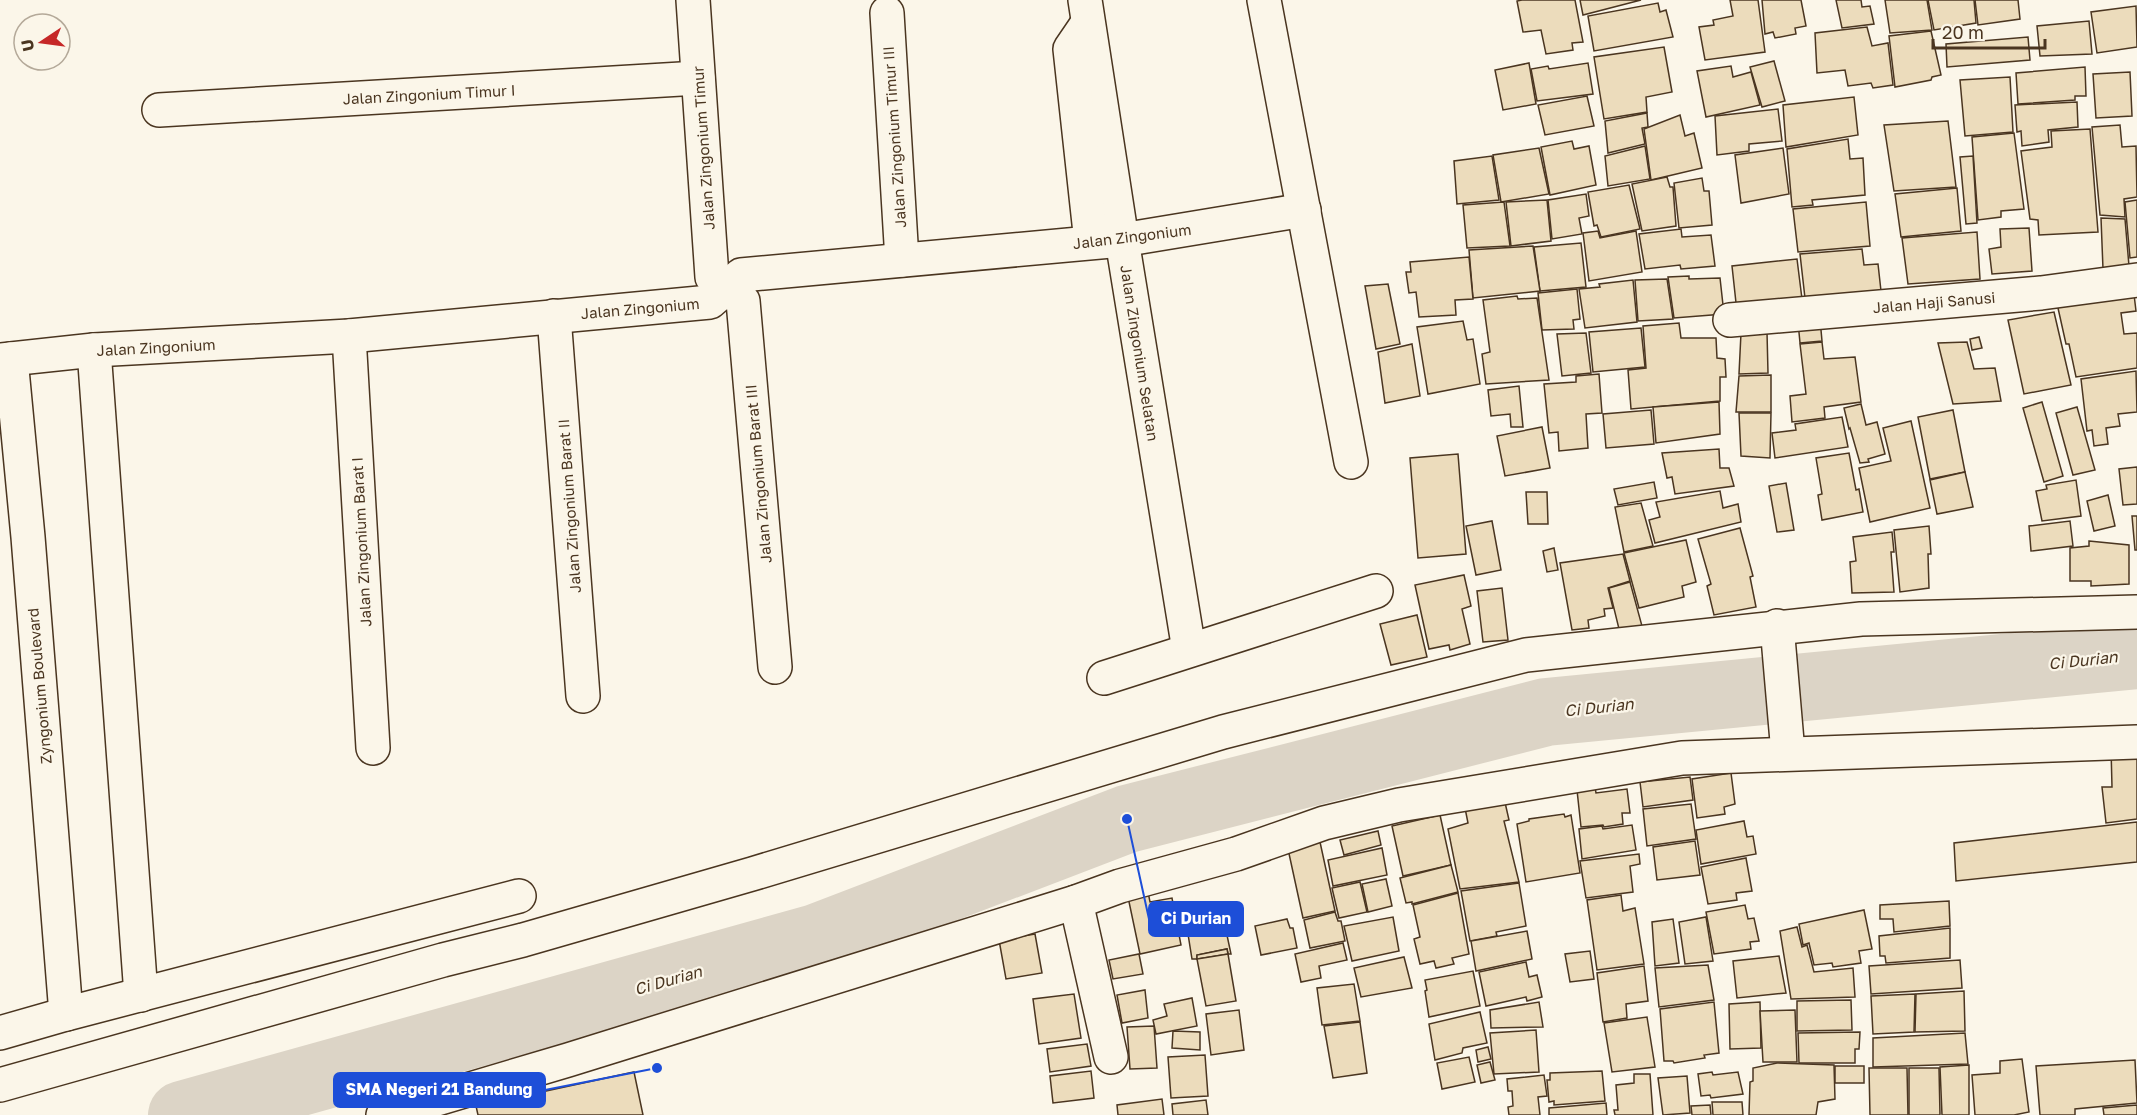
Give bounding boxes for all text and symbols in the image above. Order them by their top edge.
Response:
north arrow [12,12,72,72]
scale bar [1933,12,2046,50]
text: 20 m [1942,21,1984,43]
text: U [16,37,38,53]
street label: Jalan Zingonium Timur III [879,45,909,229]
street label: Jalan Zingonium Timur [688,65,718,231]
street label: Jalan Zingonium Timur I [342,80,516,108]
street label: Jalan Zingonium [1072,220,1192,252]
street label: Jalan Zingonium Selatan [1117,264,1163,442]
street label: Jalan Haji Sanusi [1872,288,1996,316]
street label: Jalan Zingonium [580,294,700,322]
street label: Jalan Zingonium [96,335,216,359]
street label: Jalan Zingonium Barat III [741,384,775,564]
street label: Jalan Zingonium Barat II [554,418,584,594]
street label: Jalan Zingonium Barat I [348,457,374,627]
street label: Zyngonium Boulevard [23,607,55,765]
water label: Ci Durian [2047,646,2120,674]
water label: Ci Durian [1563,693,1636,721]
callout: Ci Durian [1149,902,1243,936]
text: Ci Durian [1161,908,1231,928]
water label: Ci Durian [632,960,705,999]
callout: SMA Negeri 21 Bandung [334,1073,545,1107]
text: SMA Negeri 21 Bandung [346,1079,533,1099]

